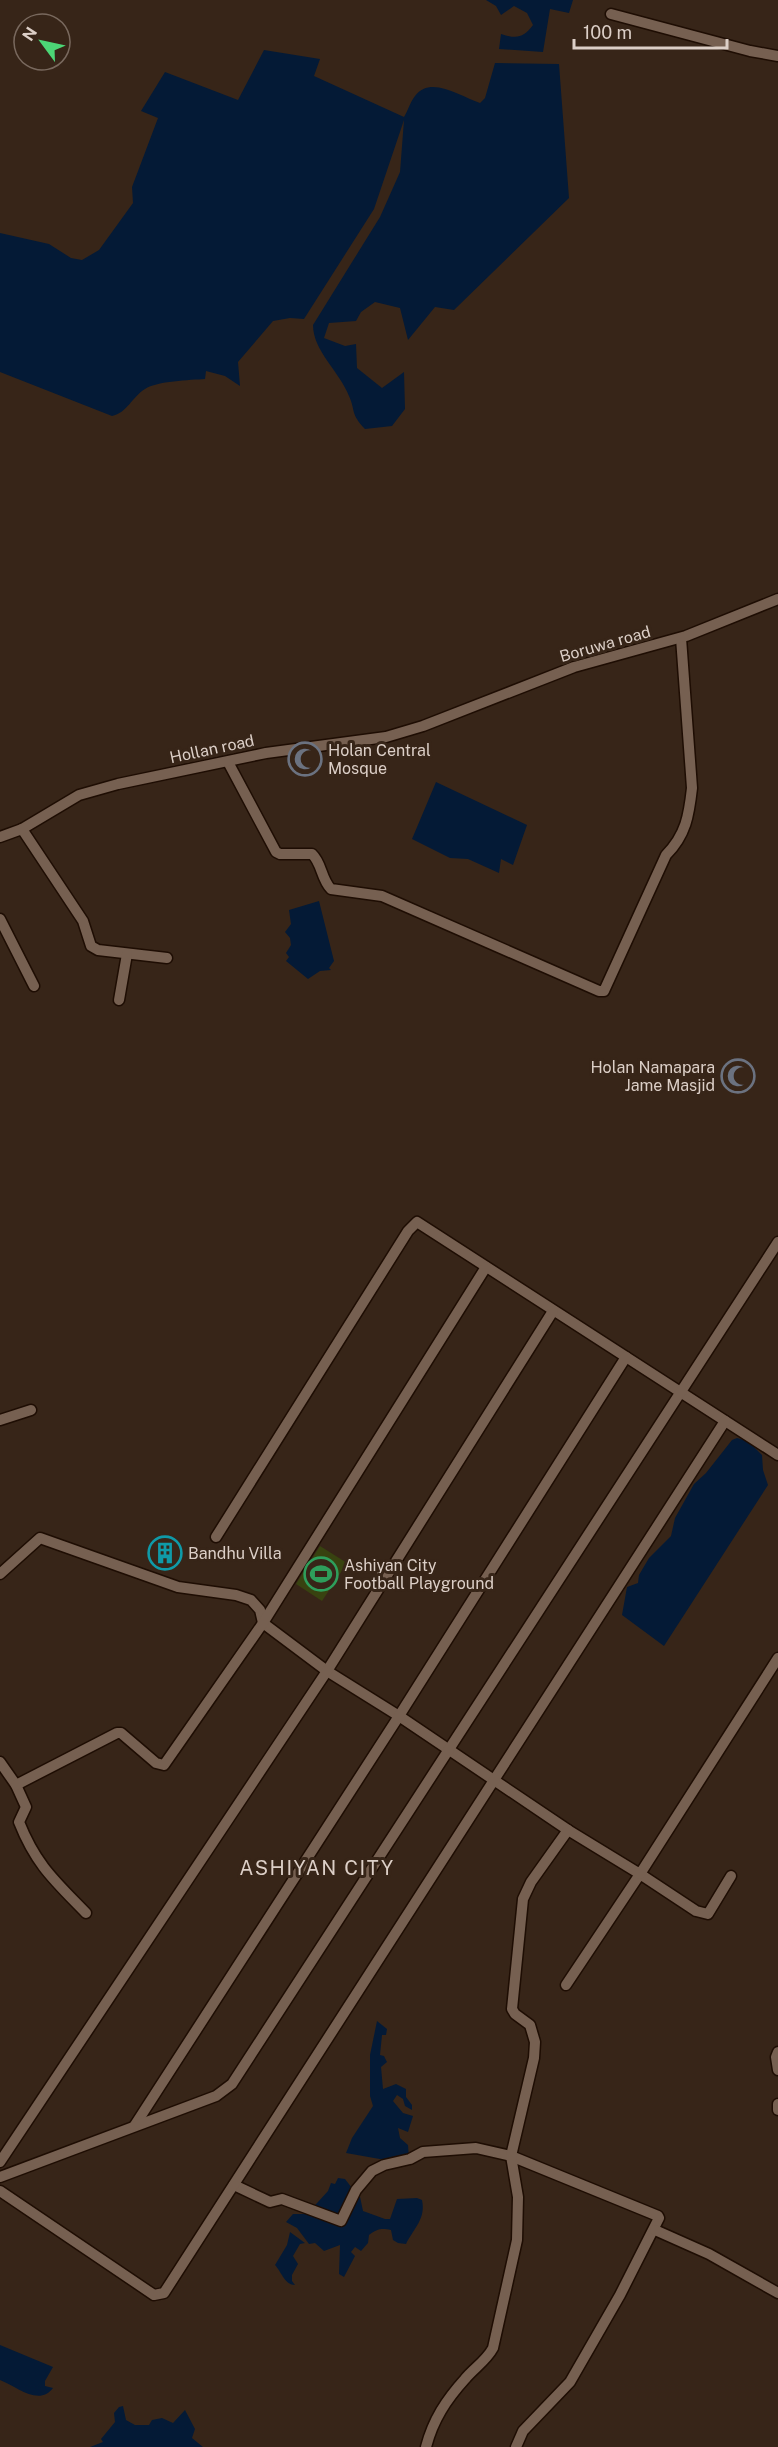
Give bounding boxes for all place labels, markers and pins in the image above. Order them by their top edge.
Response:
mosque icon: Holan Central Mosque [287,741,323,777]
place label: Holan Central Mosque [328,741,431,778]
place label: Holan Namapara Jame Masjid [590,1058,715,1095]
mosque icon: Holan Namapara Jame Masjid [720,1058,756,1094]
building icon: Bandhu Villa [147,1535,183,1571]
place label: Bandhu Villa [188,1544,282,1563]
sports icon: Ashiyan City Football Playground [303,1556,339,1592]
place label: Ashiyan City Football Playground [344,1556,494,1593]

